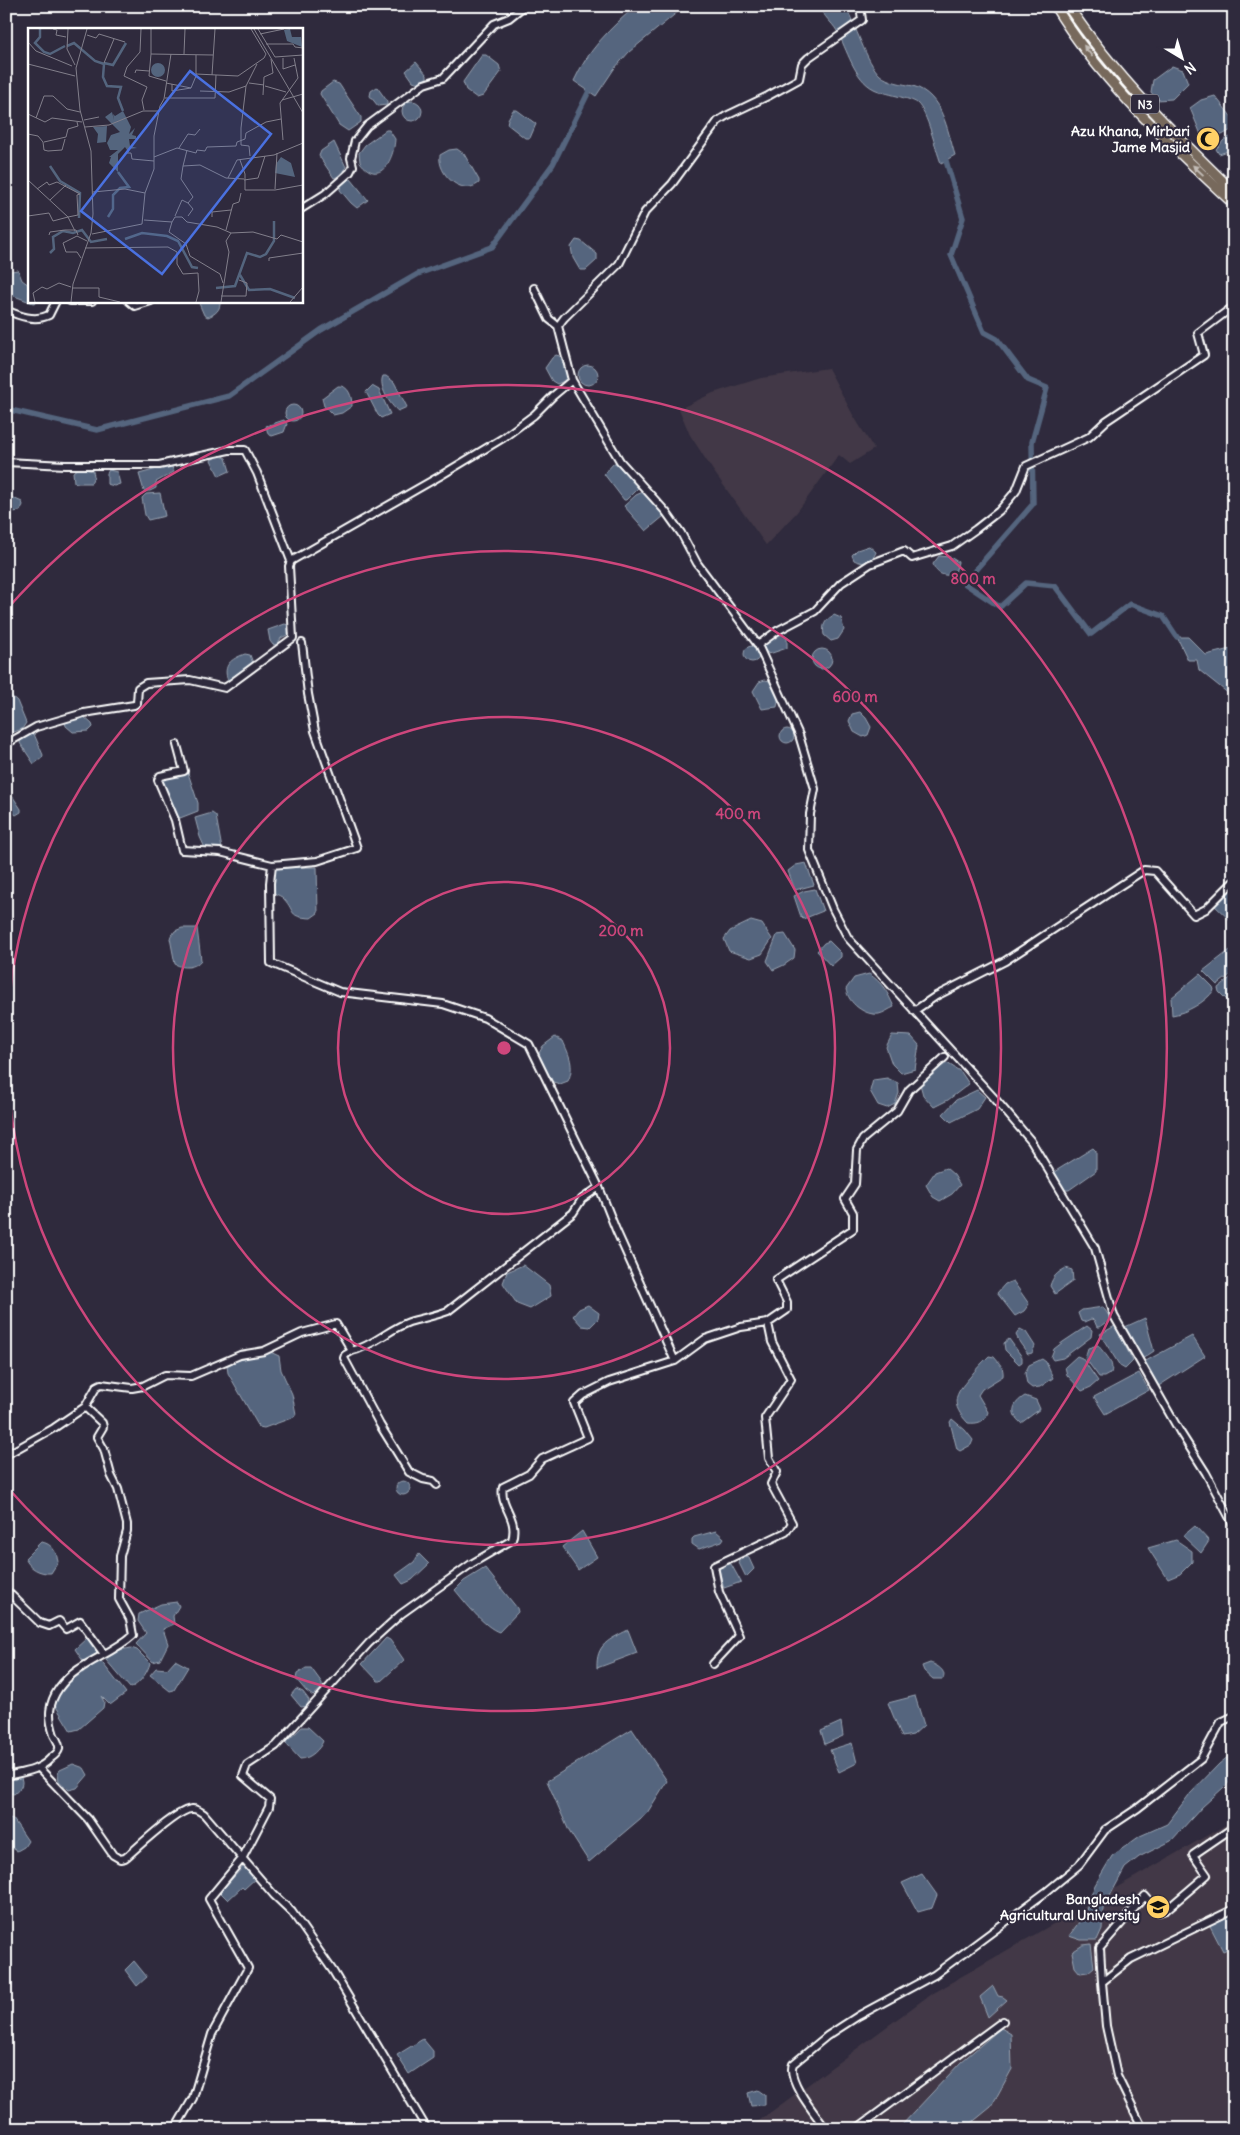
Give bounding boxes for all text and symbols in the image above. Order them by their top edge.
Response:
inset map [28,28,302,302]
north arrow [1158,32,1208,82]
one-way arrow [1082,45,1093,58]
text: N [1181,58,1199,78]
road number: N3 [1131,95,1159,114]
place label: Azu Khana, Mirbari Jame Masjid [1071,122,1191,156]
mosque icon: Azu Khana, Mirbari Jame Masjid [1195,126,1221,152]
one-way arrow [1193,164,1205,176]
text: 800 m [950,569,996,588]
text: 600 m [832,687,878,706]
text: 400 m [715,804,761,823]
text: 200 m [599,921,643,940]
centre of rings [495,1039,513,1057]
place label: Bangladesh Agricultural University [1000,1890,1140,1924]
school or university icon: Bangladesh Agricultural University [1145,1894,1171,1920]

